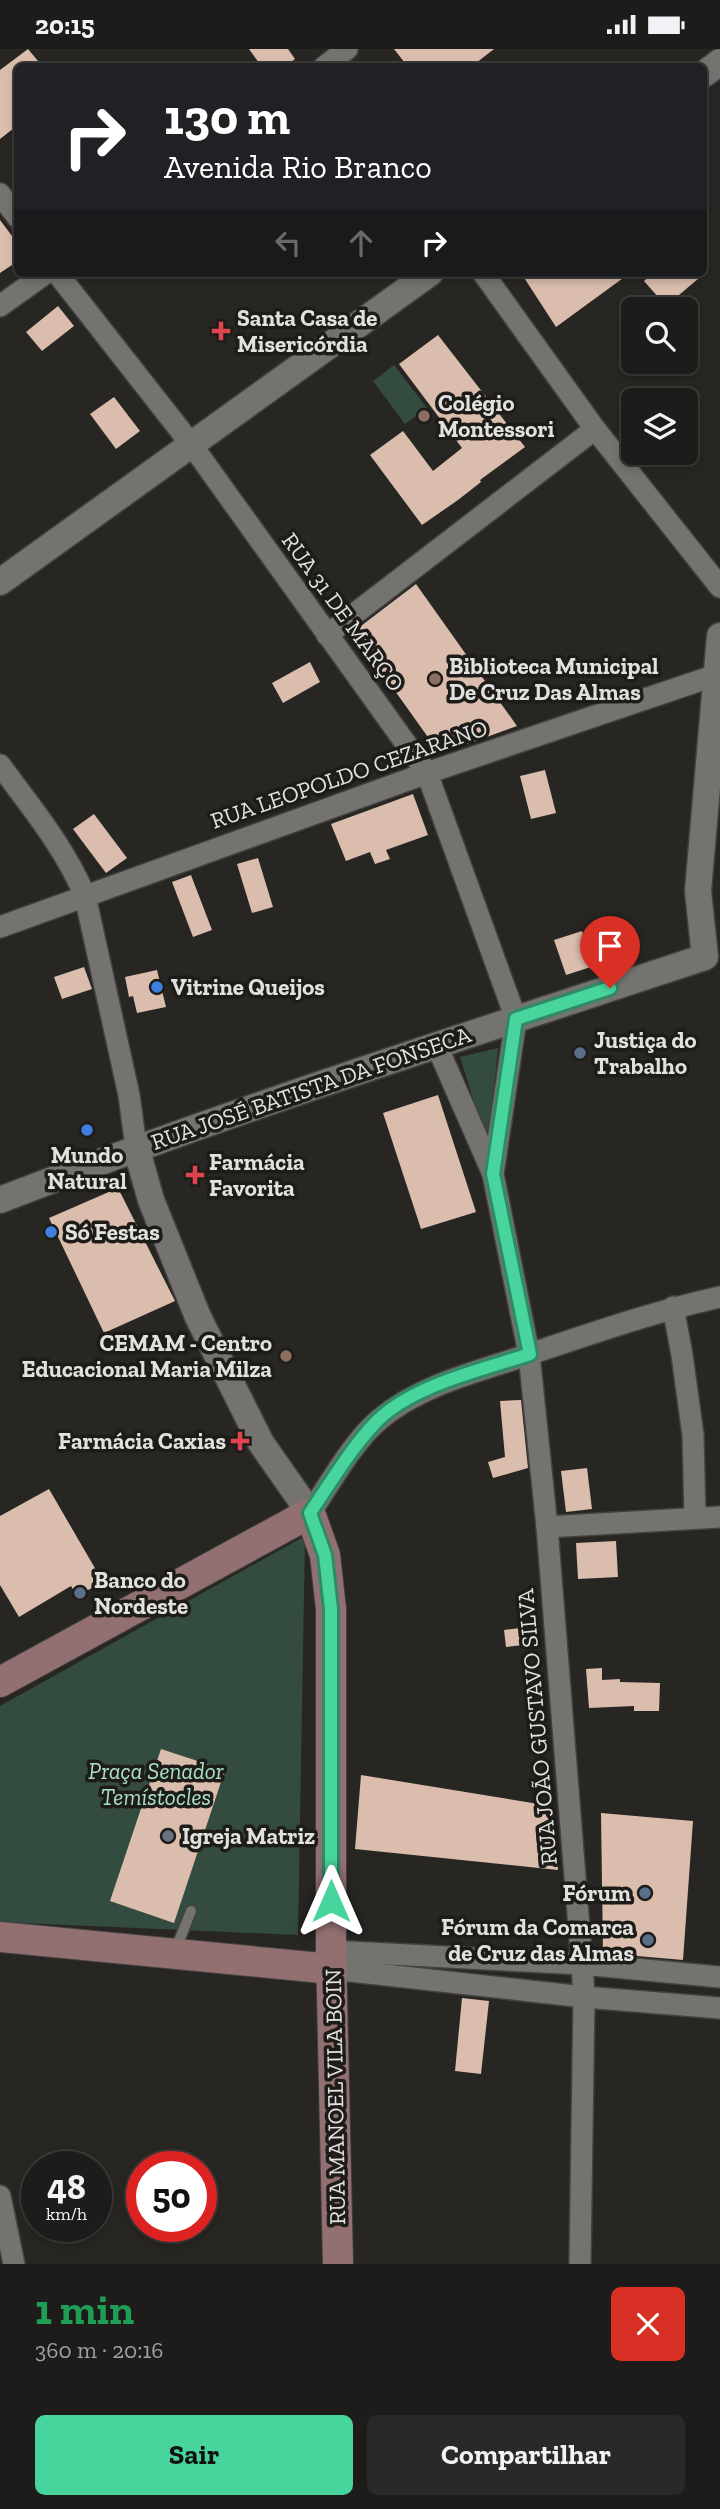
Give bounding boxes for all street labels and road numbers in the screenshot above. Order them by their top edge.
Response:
street label: RUA 31 DE MARÇO [276,527,410,697]
street label: RUA LEOPOLDO CEZARANO [207,713,491,835]
street label: RUA JOSÉ BATISTA DA FONSECA [147,1020,476,1156]
street label: RUA JOÃO GUSTAVO SILVA [511,1587,563,1866]
street label: RUA MANOEL VILA BOIN [319,1969,351,2225]

